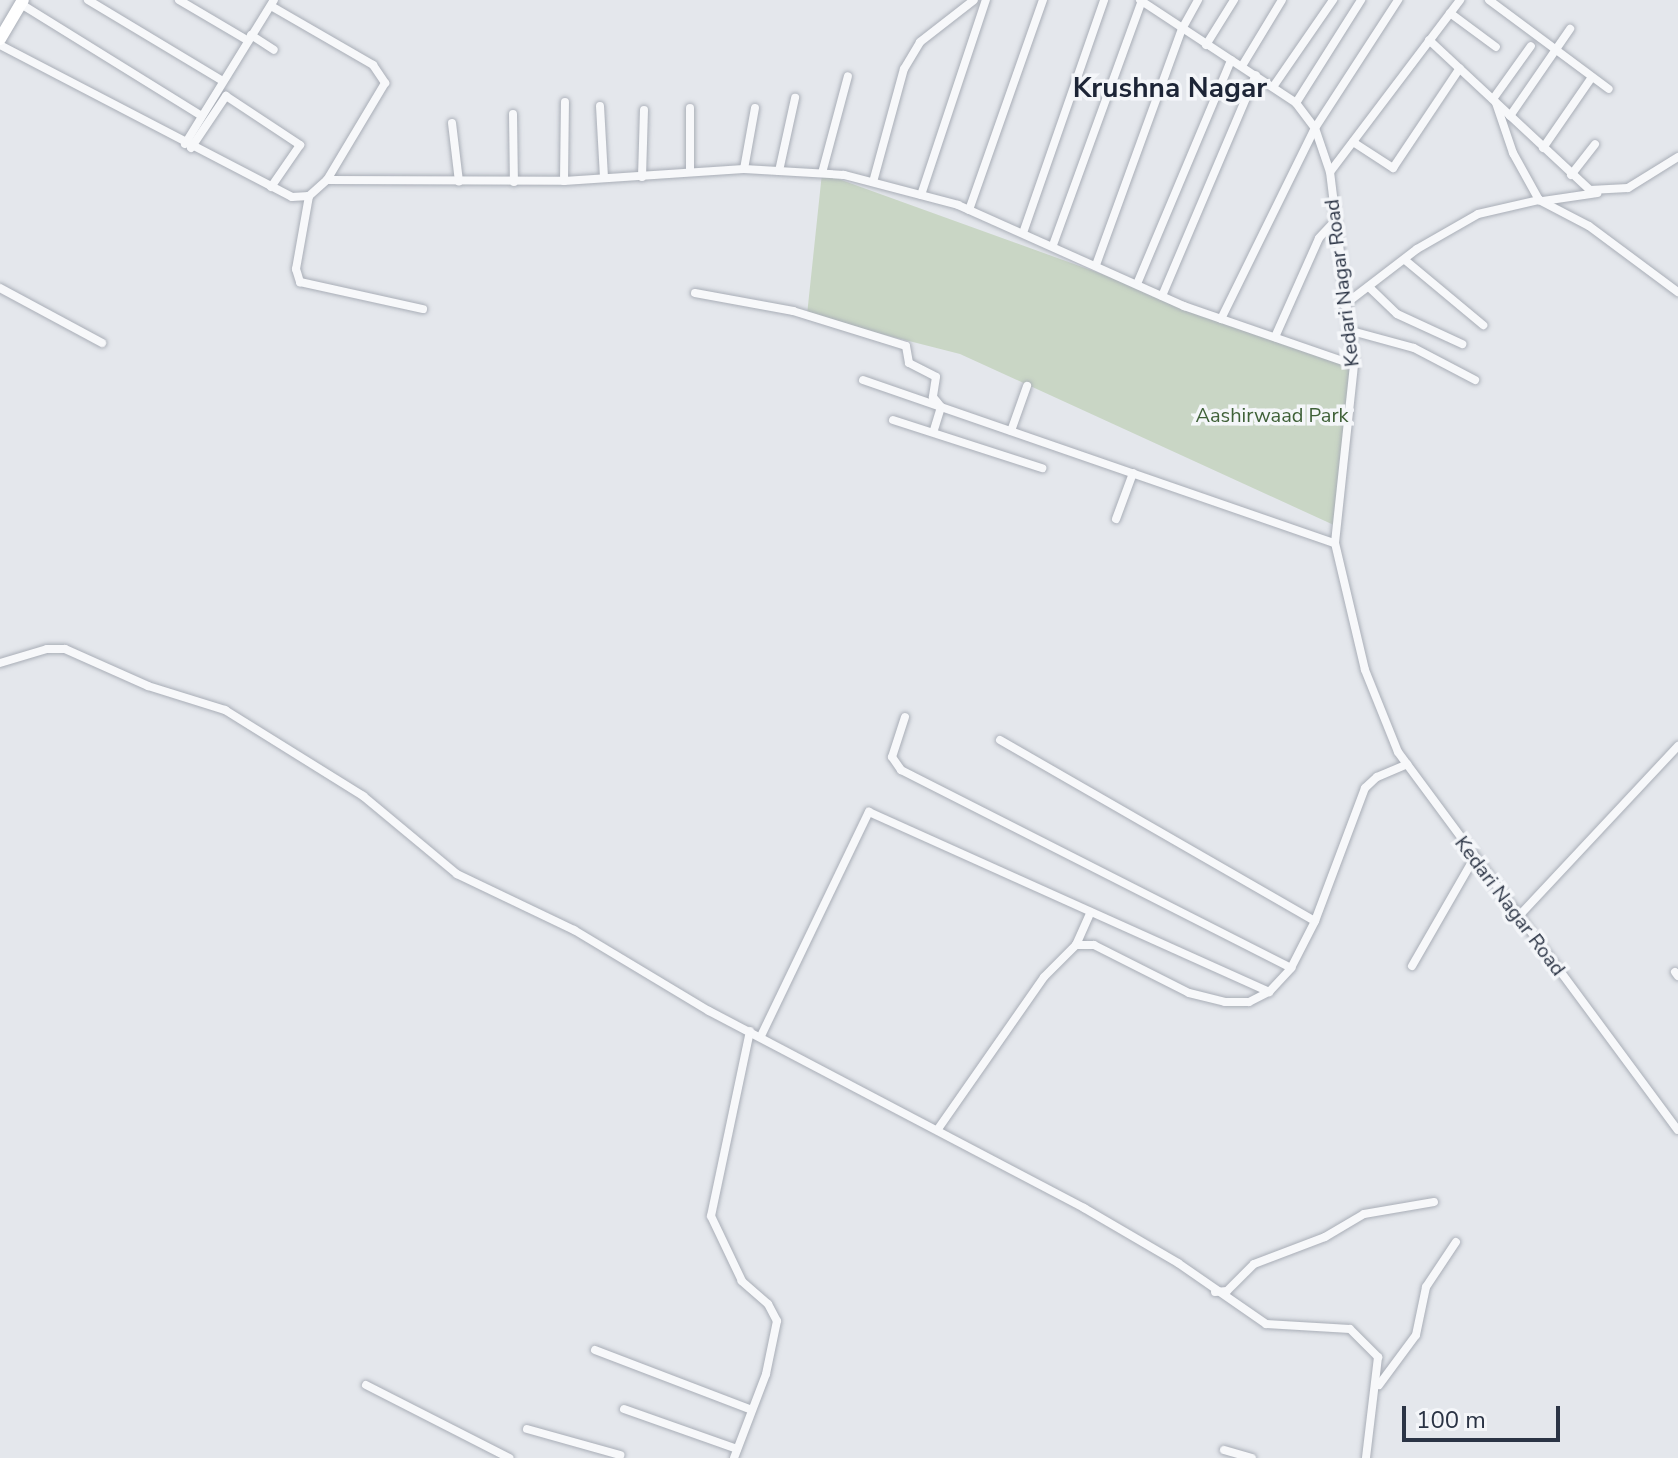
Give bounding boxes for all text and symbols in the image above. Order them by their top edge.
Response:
district label: Krushna Nagar [1073,71,1267,105]
street label: Kedari Nagar Road [1320,198,1364,368]
park label: Aashirwaad Park [1195,403,1349,427]
street label: Kedari Nagar Road [1450,831,1570,981]
scale bar [1406,1390,1564,1440]
text: 100 m [1416,1404,1486,1436]

